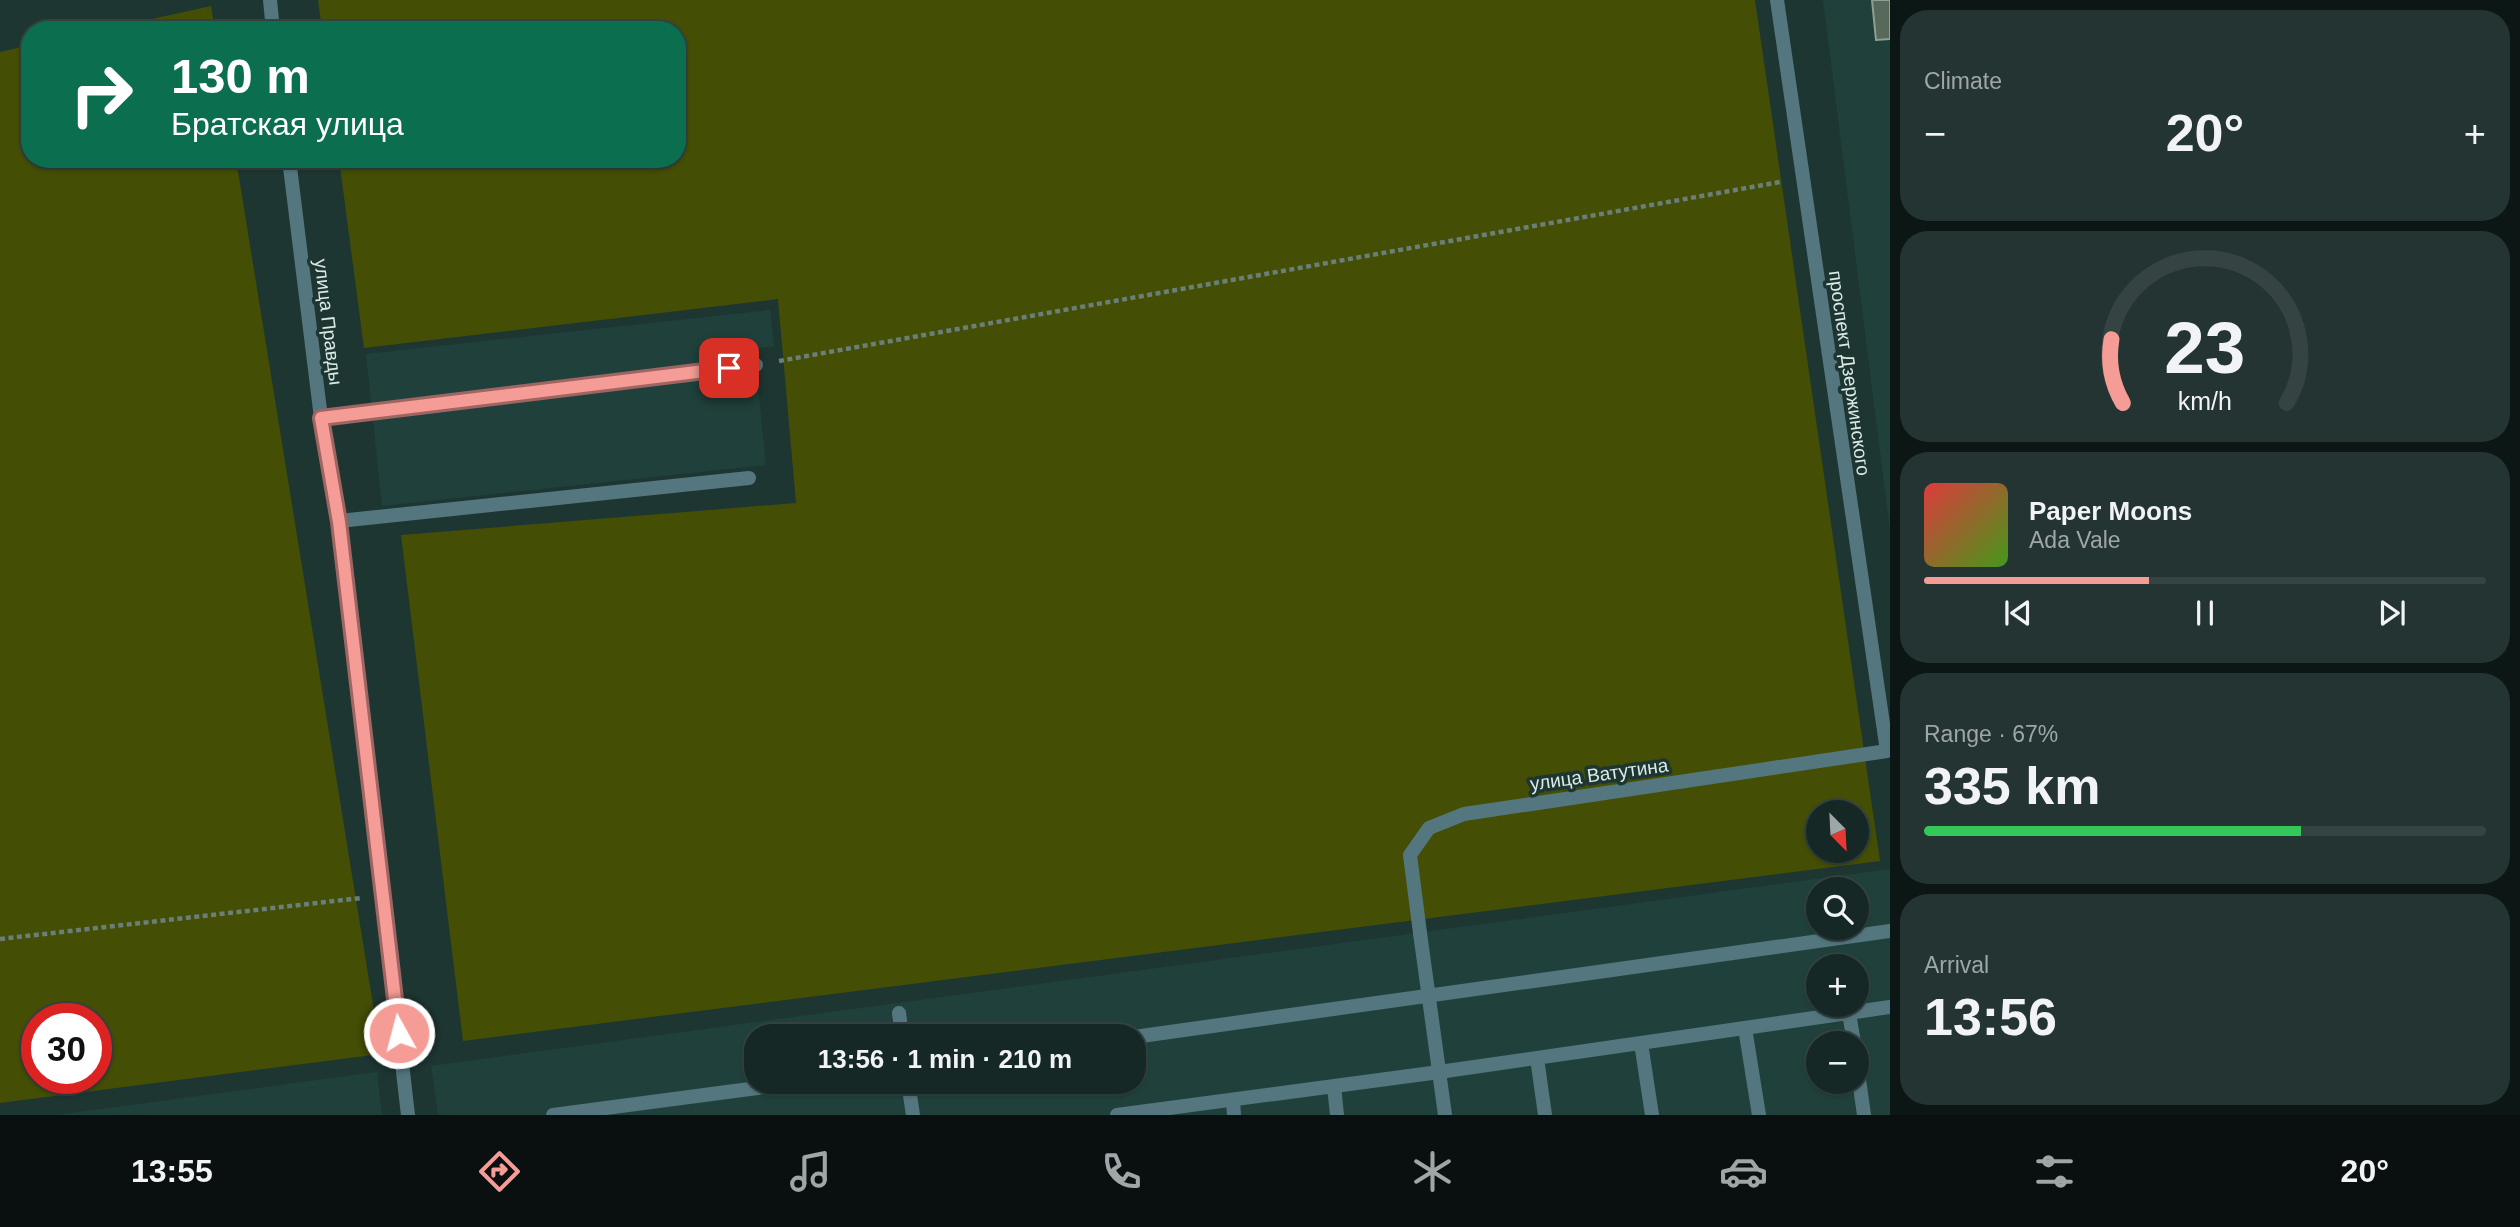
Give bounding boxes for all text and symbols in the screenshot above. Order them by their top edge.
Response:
icon: right [56,49,147,140]
text: 130 m [171,49,310,103]
text: Climate [1924,68,2002,94]
text: 20° [2166,104,2244,162]
text: Братская улица [171,106,404,142]
text: − [1924,113,1946,155]
text: + [2464,113,2486,155]
street label: улица Правды [310,258,347,386]
street label: проспект Дзержинского [1825,269,1874,477]
text: 23 [2165,307,2245,388]
pin [699,338,759,398]
icon: arrive [710,349,748,387]
text: km/h [2178,386,2232,414]
text: Paper Moons [2029,496,2192,526]
text: Ada Vale [2029,527,2121,553]
icon: previous [1999,594,2037,632]
icon: pause [2186,594,2224,632]
icon: next [2373,594,2411,632]
text: Range · 67% [1924,721,2058,747]
street label: улица Ватутина [1529,754,1670,795]
text: 335 km [1924,757,2100,815]
north arrow [1806,800,1869,863]
map controls [1806,800,1869,1094]
button: search [1806,877,1869,940]
text: Arrival [1924,952,1989,978]
button: + [1806,954,1869,1017]
text: 13:56 [1924,988,2057,1046]
position arrow [362,996,436,1070]
speed limit sign: 30 [21,1003,112,1094]
button: − [1806,1031,1869,1094]
text: 13:56 · 1 min · 210 m [818,1044,1072,1074]
icon: directions [475,1147,524,1196]
icon: music [786,1147,835,1196]
icon: phone [1097,1147,1146,1196]
icon: climate [1408,1147,1457,1196]
icon: car [1719,1147,1768,1196]
icon: filters [2030,1147,2079,1196]
text: 13:55 [131,1153,213,1189]
text: 20° [2341,1153,2389,1189]

